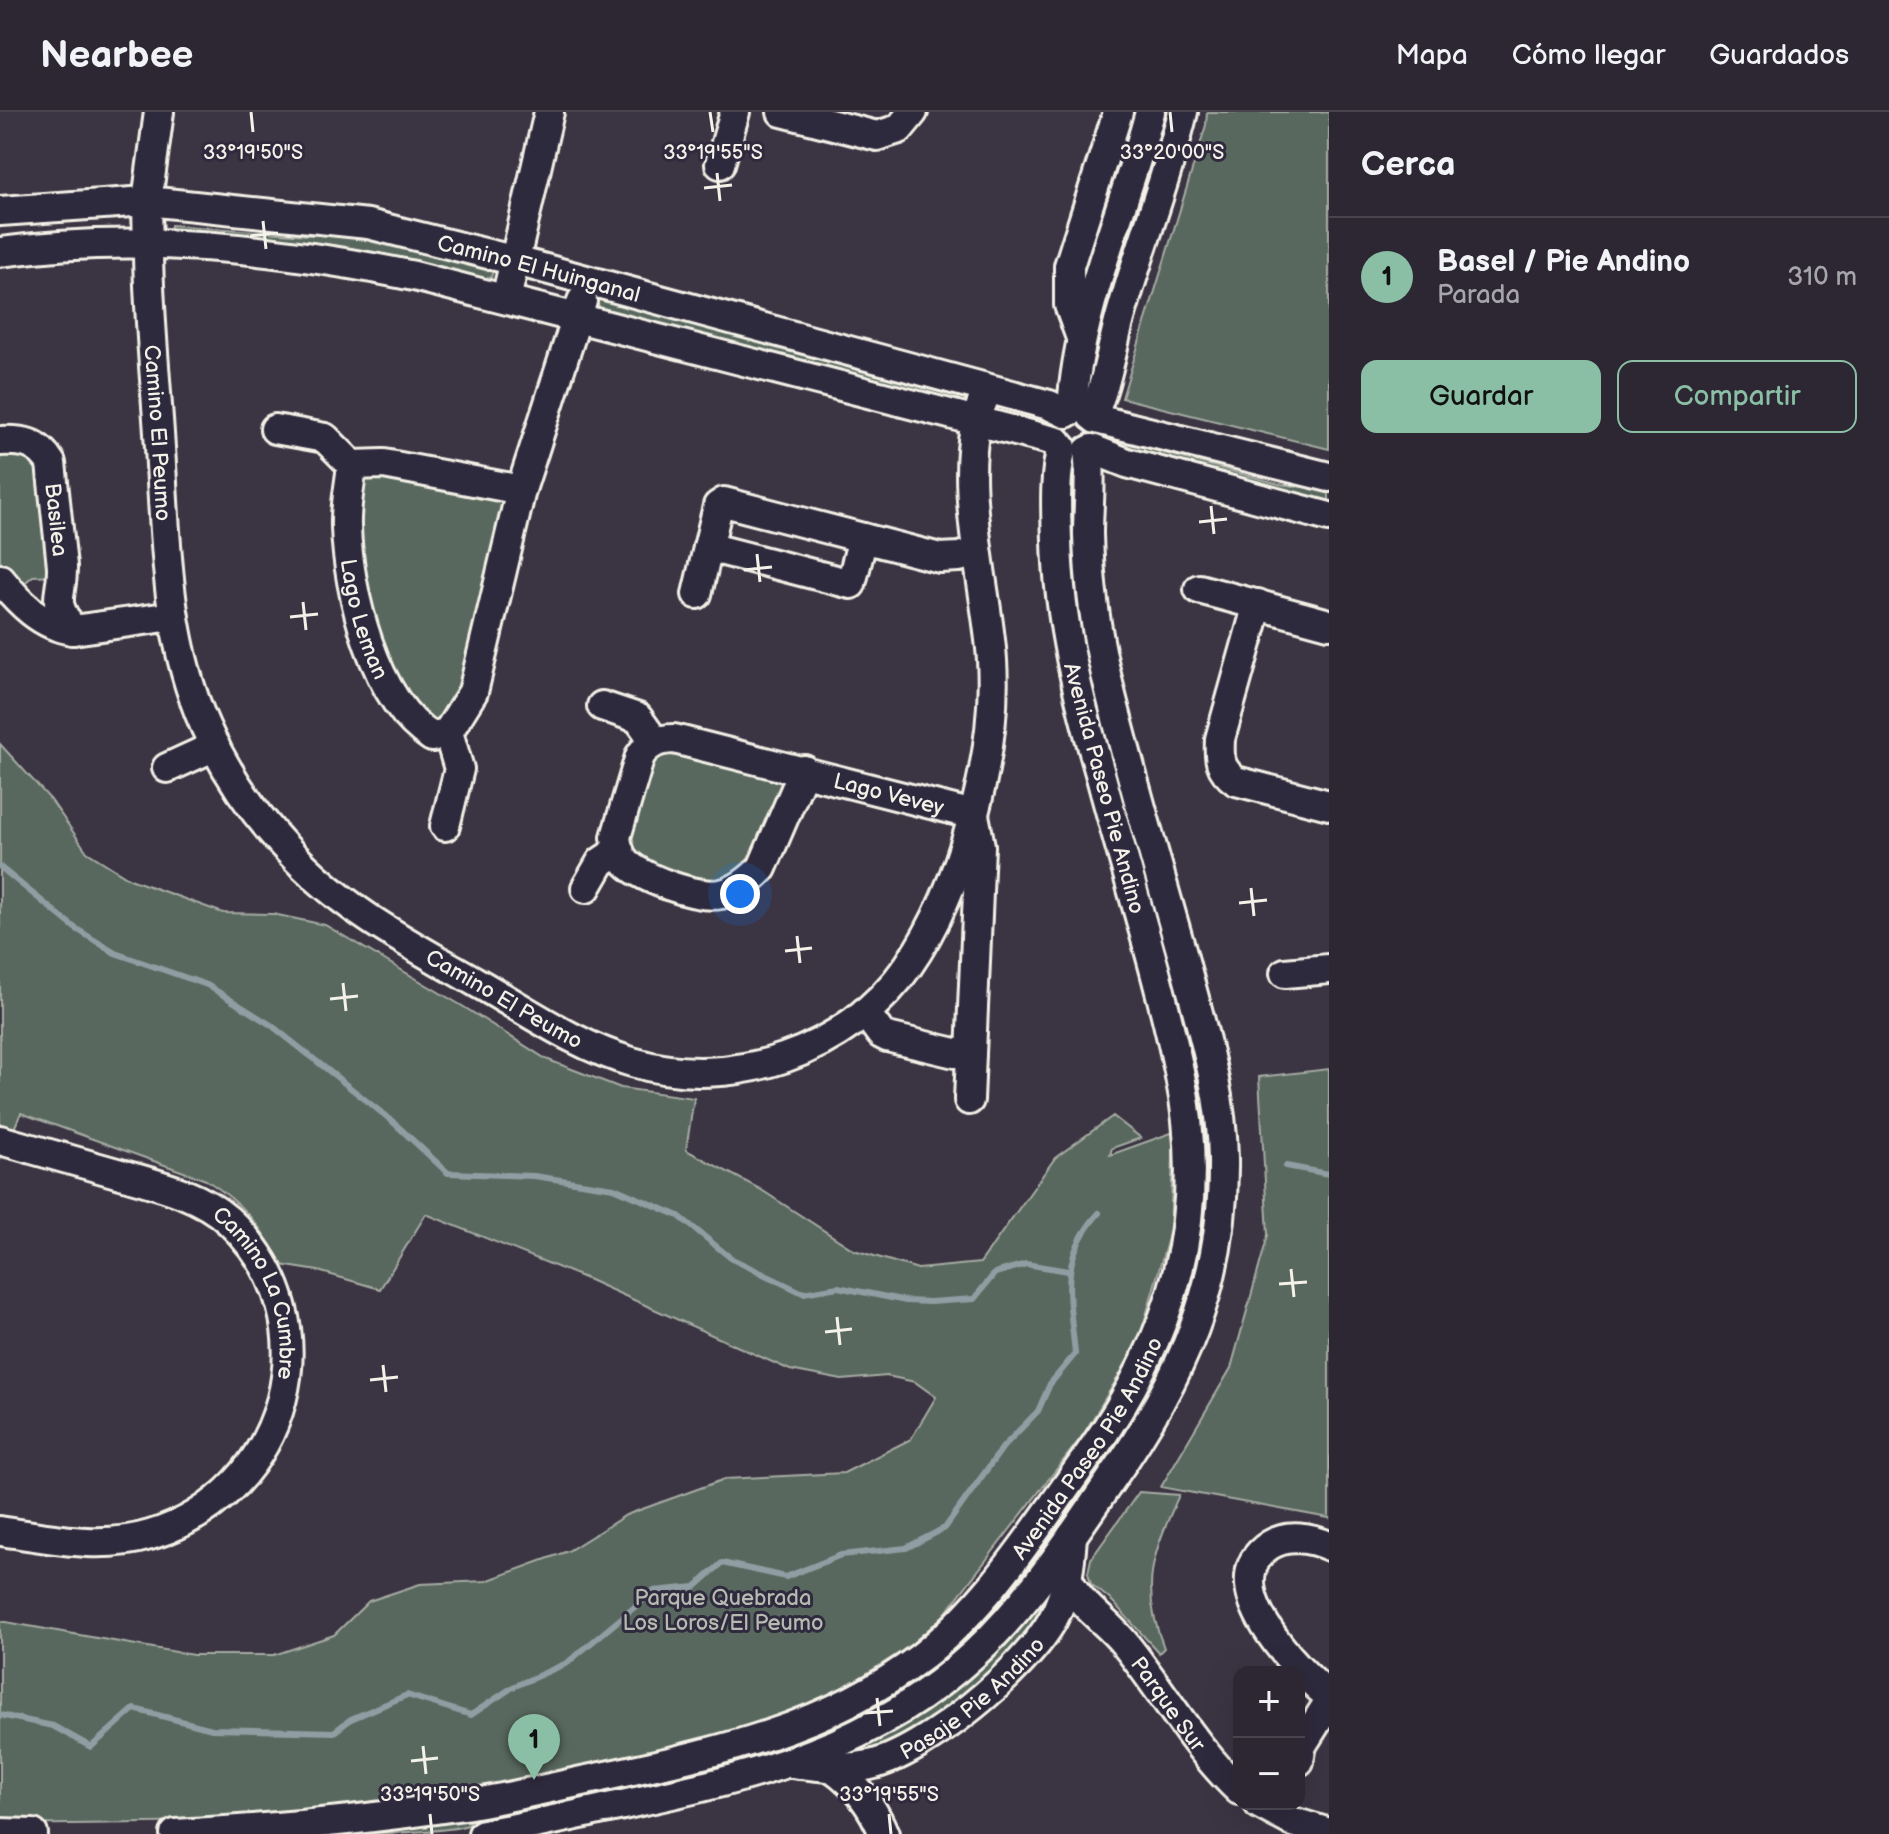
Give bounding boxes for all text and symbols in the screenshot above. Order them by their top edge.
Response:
text: Nearbee [40,33,193,78]
text: Mapa [1396,39,1468,72]
text: Cómo llegar [1512,39,1665,72]
text: Guardados [1709,39,1849,72]
text: 33°19'50"S [203,141,303,165]
text: 33°19'55"S [663,141,763,165]
text: 33°20'00"S [1120,141,1224,165]
text: Cerca [1361,144,1456,185]
street label: Camino El Huinganal [434,230,643,309]
text: Basel / Pie Andino [1437,244,1690,280]
text: 1 [1382,262,1392,293]
text: 310 m [1787,262,1857,293]
text: Parada [1437,280,1520,311]
street label: Camino El Peumo [137,344,176,522]
button: Guardar [1361,360,1601,433]
button: Compartir [1617,360,1857,433]
street label: Basilea [38,482,73,558]
street label: Lago Leman [334,557,394,684]
street label: Avenida Paseo Pie Andino [1057,660,1150,917]
street label: Lago Vevey [831,768,947,822]
your location [720,874,760,914]
street label: Camino El Peumo [420,944,587,1056]
street label: Camino La Cumbre [207,1201,300,1381]
street label: Avenida Paseo Pie Andino [1007,1333,1169,1565]
park label: Parque Quebrada Los Loros/El Peumo [623,1585,823,1637]
street label: Pasaje Pie Andino [896,1632,1051,1766]
street label: Parque Sur [1124,1652,1211,1758]
map controls [1233,1666,1305,1810]
button: + [1233,1666,1305,1738]
pin: 1 [508,1714,560,1780]
button: − [1233,1738,1305,1810]
text: 33°19'50"S [380,1783,480,1807]
text: 33°19'55"S [839,1783,939,1807]

